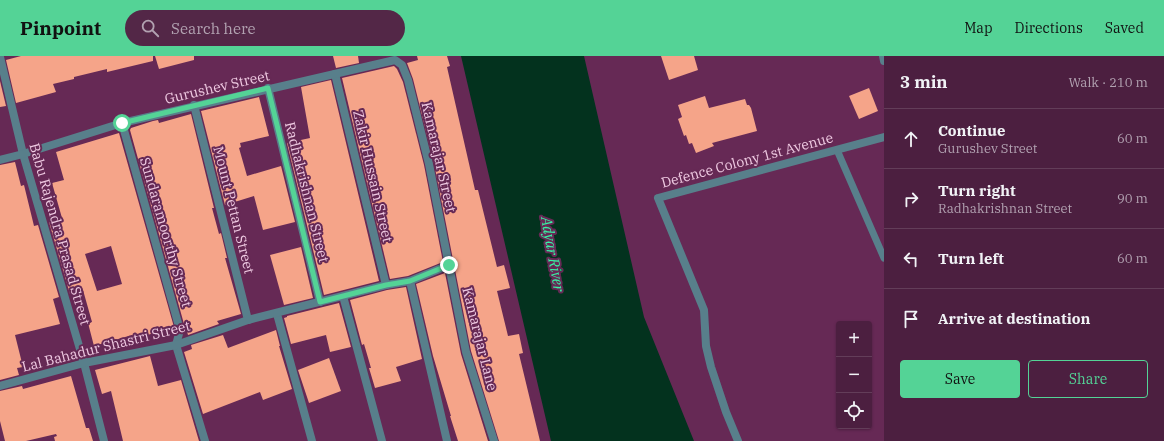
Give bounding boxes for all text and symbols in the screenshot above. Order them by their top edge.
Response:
search box [125,10,405,46]
text: Pinpoint [20,16,101,40]
icon: search [139,17,161,39]
text: Search here [171,19,256,38]
text: Map [964,19,993,37]
text: Directions [1015,19,1083,37]
text: Saved [1105,19,1144,37]
street label: Gurushev Street [163,66,271,108]
text: 3 min [900,71,948,93]
text: Walk · 210 m [1069,74,1148,91]
street label: Kamarajar Street [418,100,460,214]
street label: Zakir Hussain Street [349,108,397,244]
route start [113,114,131,132]
street label: Radhakrishnan Street [281,120,333,264]
text: Continue [938,121,1005,140]
street label: Defence Colony 1st Avenue [659,128,835,192]
icon: ahead [900,128,922,150]
text: 60 m [1117,130,1148,147]
text: Gurushev Street [938,140,1037,157]
street label: Babu Rajendra Prasad Street [25,141,95,327]
street label: Mount Pettan Street [209,144,259,276]
street label: Sundaramoorthy Street [136,155,196,309]
text: Turn right [938,181,1016,200]
icon: right [900,188,922,210]
text: 90 m [1117,190,1148,207]
text: Radhakrishnan Street [938,200,1072,217]
water label: Adyar River [537,214,569,293]
icon: left [900,248,922,270]
text: Turn left [938,249,1004,268]
text: 60 m [1117,250,1148,267]
route end [440,256,458,274]
street label: Kamarajar Lane [458,285,502,393]
icon: arrive [900,308,922,330]
text: Arrive at destination [938,309,1090,328]
street label: Lal Bahadur Shastri Street [20,316,192,376]
map controls [836,321,872,429]
button: + [836,321,872,357]
button: − [836,357,872,393]
button: Save [900,360,1020,398]
button: Share [1028,360,1148,398]
button: locate [836,393,872,429]

